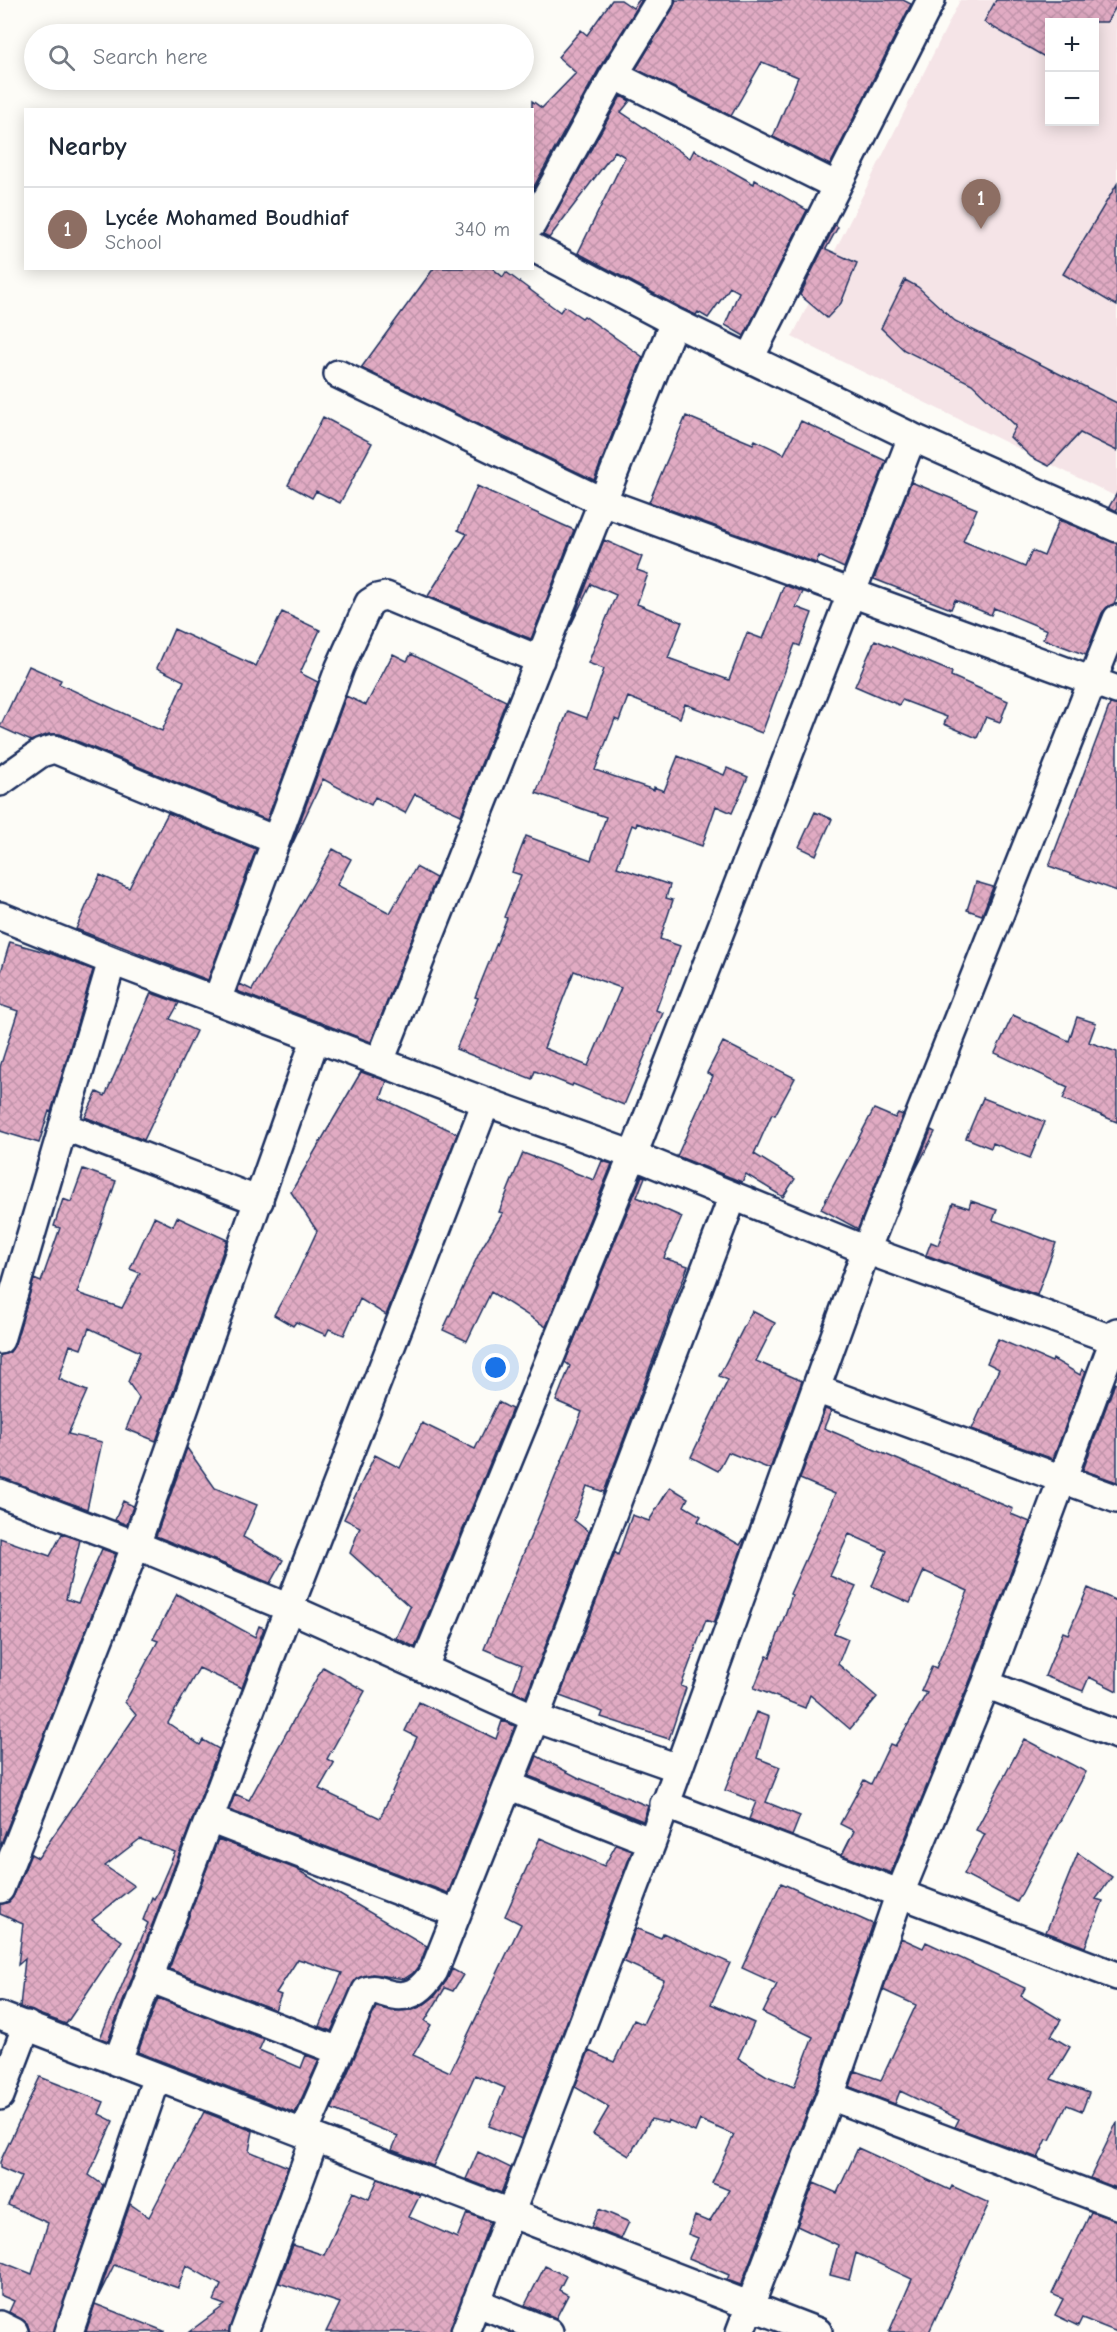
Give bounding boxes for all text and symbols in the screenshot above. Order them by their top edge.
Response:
map controls [1045,18,1099,126]
button: + [1045,18,1099,72]
search box [24,24,534,90]
icon: search [45,41,78,74]
text: Search here [93,44,208,70]
button: − [1045,72,1099,126]
text: Nearby [48,132,127,162]
pin: 1 [962,180,1000,229]
text: Lycée Mohamed Boudhiaf [105,205,348,231]
text: 1 [64,218,71,241]
text: 340 m [455,218,510,241]
text: School [105,231,162,254]
your location [481,1353,510,1382]

